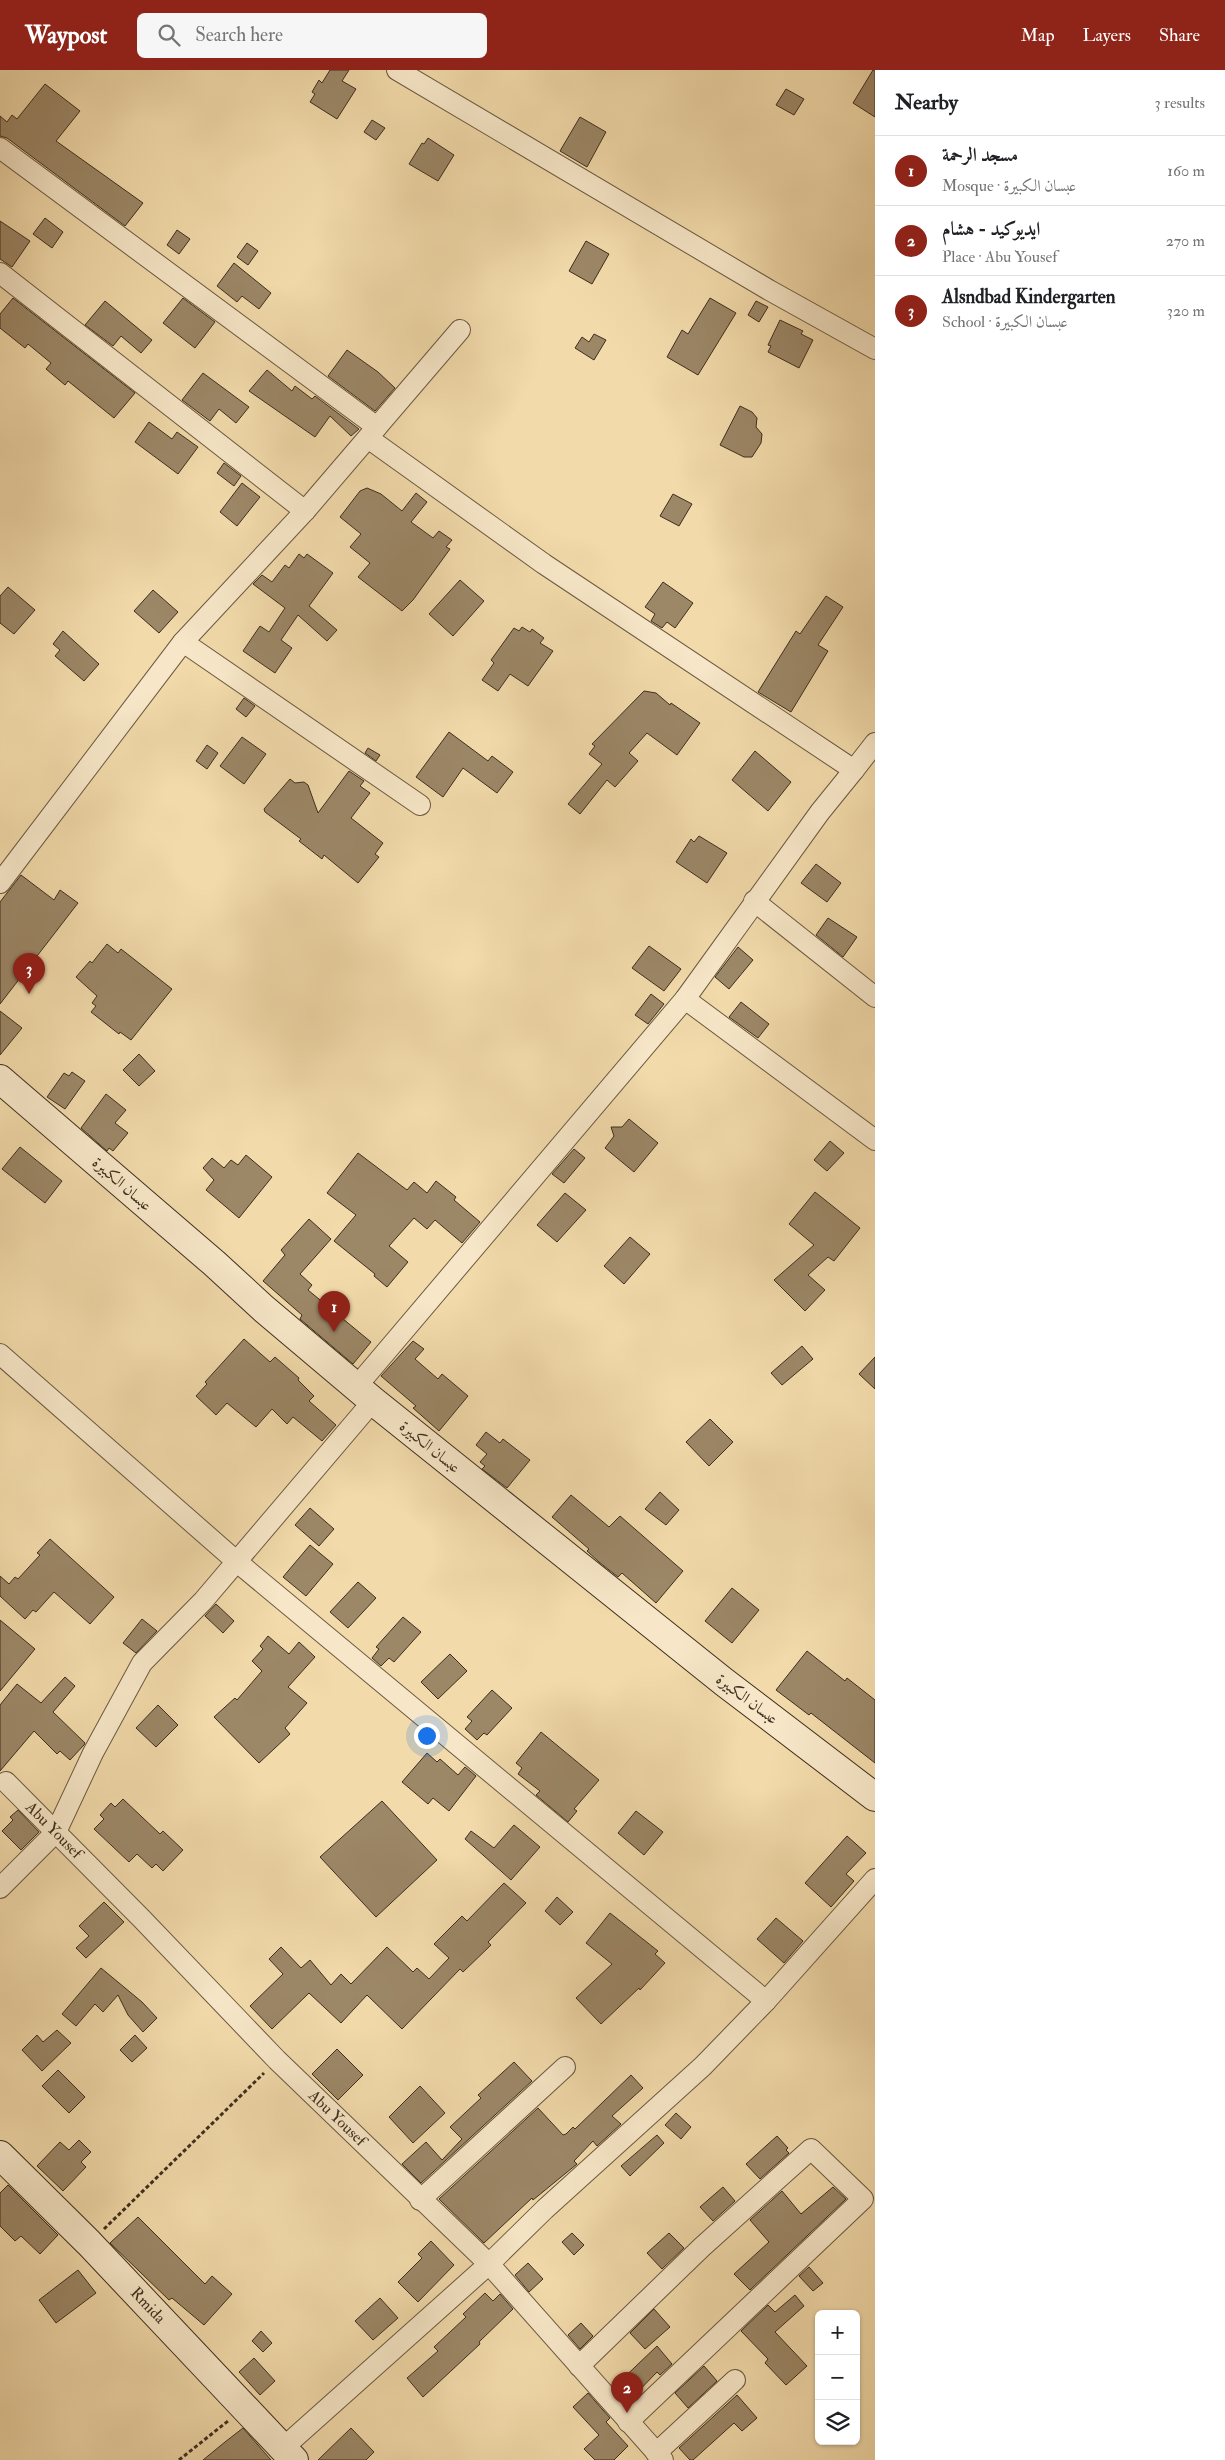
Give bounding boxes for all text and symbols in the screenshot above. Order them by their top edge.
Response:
search box [137,13,487,58]
text: Waypost [25,20,107,51]
icon: search [155,21,183,49]
text: Search here [195,23,283,47]
text: Map [1021,24,1055,47]
text: Layers [1083,24,1131,47]
text: Share [1159,24,1200,47]
text: Nearby [895,89,958,116]
text: 3 results [1154,93,1205,113]
text: مسجد الرحمة [942,143,1018,167]
text: 1 [908,161,914,181]
text: 160 m [1167,161,1205,181]
text: Mosque · عبسان الكبيرة [942,176,1076,196]
text: ايديوكيد - هشام [942,217,1040,241]
text: 2 [907,231,915,251]
text: 270 m [1166,231,1205,251]
text: Place · Abu Yousef [942,247,1057,267]
text: Alsndbad Kindergarten [942,285,1116,309]
text: 3 [908,301,914,321]
text: 320 m [1167,301,1205,321]
text: School · عبسان الكبيرة [942,312,1068,332]
pin: 3 [13,953,45,994]
street label: عبسان الكبيرة [88,1153,156,1215]
pin: 1 [318,1291,350,1332]
street label: عبسان الكبيرة [395,1416,465,1478]
street label: عبسان الكبيرة [712,1669,782,1729]
your location [414,1723,440,1749]
street label: Abu Yousef [21,1797,88,1865]
street label: Abu Yousef [304,2085,372,2152]
street label: Rmida [126,2283,170,2328]
map controls [815,2310,860,2445]
button: + [815,2310,860,2355]
button: − [815,2355,860,2400]
pin: 2 [611,2372,643,2413]
button: layers [815,2400,860,2445]

